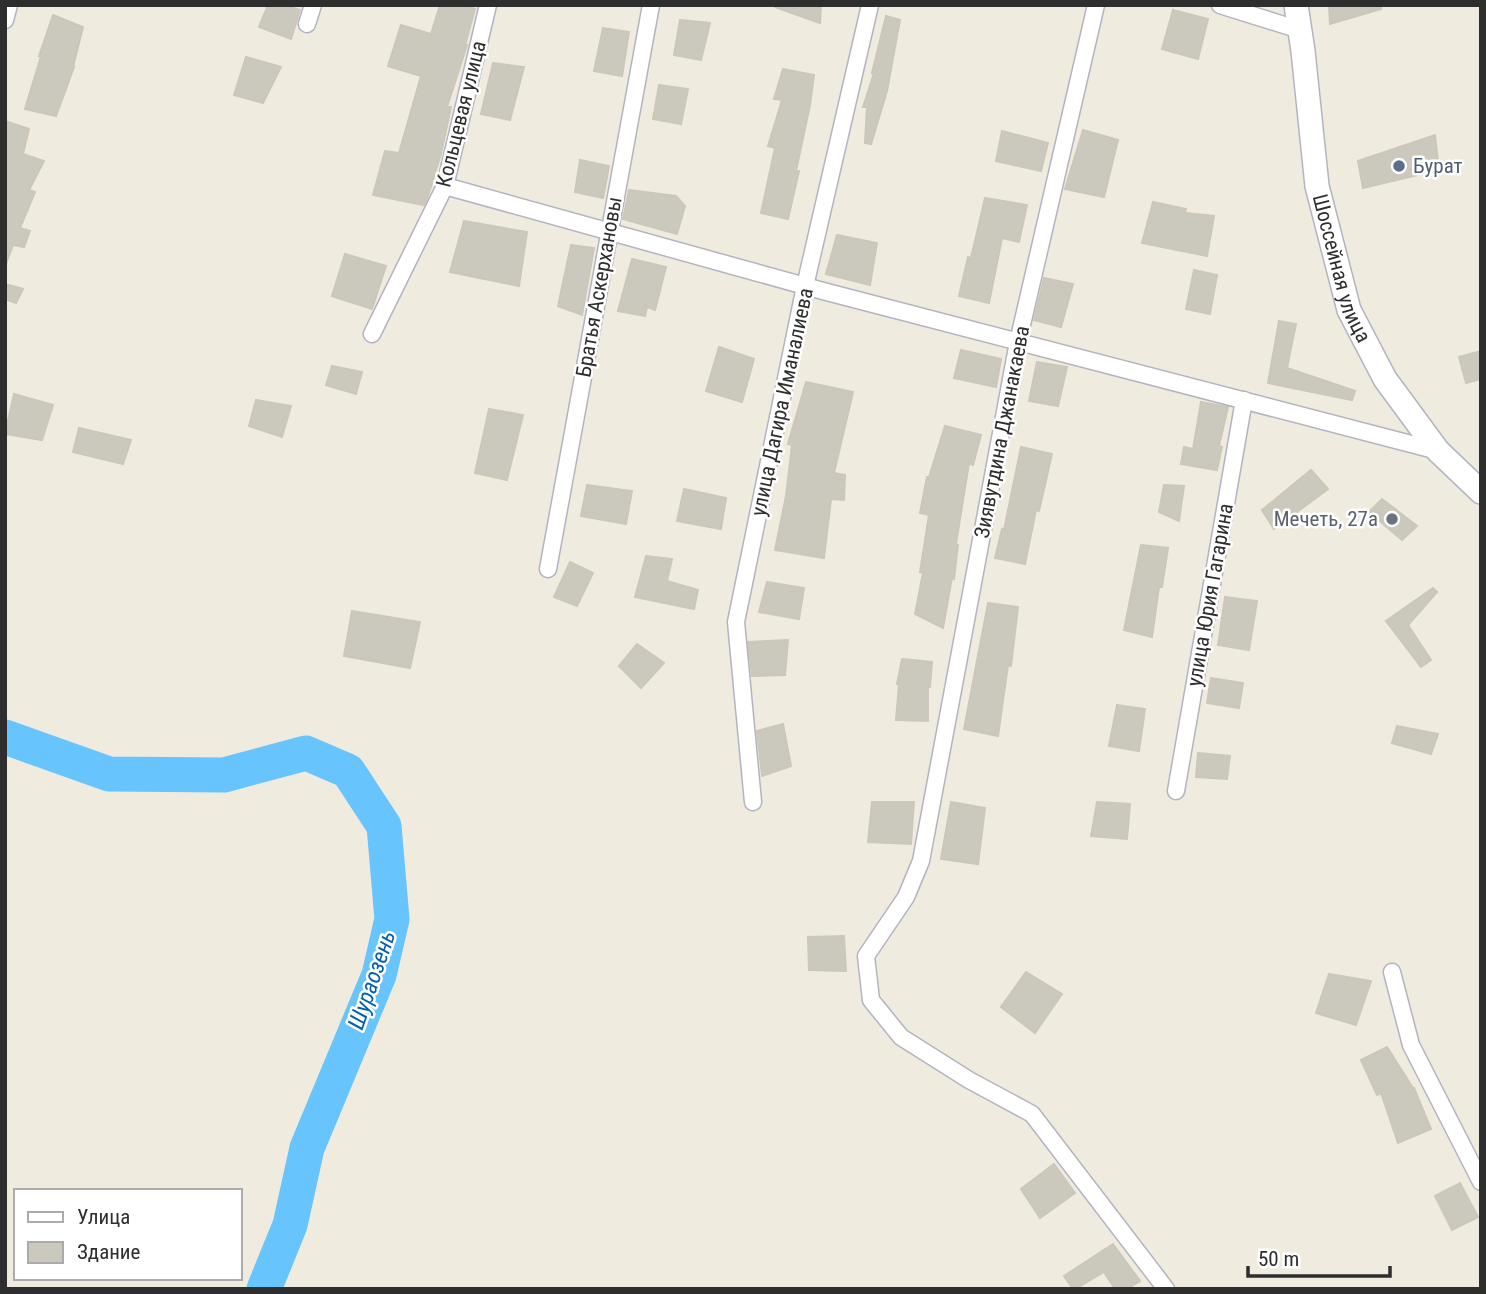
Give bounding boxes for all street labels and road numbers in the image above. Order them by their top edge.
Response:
street label: Кольцевая улица [431,38,491,190]
street label: Шоссейная улица [1308,191,1376,346]
street label: Братья Аскерхановы [571,195,627,379]
street label: улица Дагира Иманалиева [746,286,818,518]
street label: Зиявутдина Джанакаева [970,324,1034,540]
street label: улица Юрия Гагарина [1182,502,1238,688]

